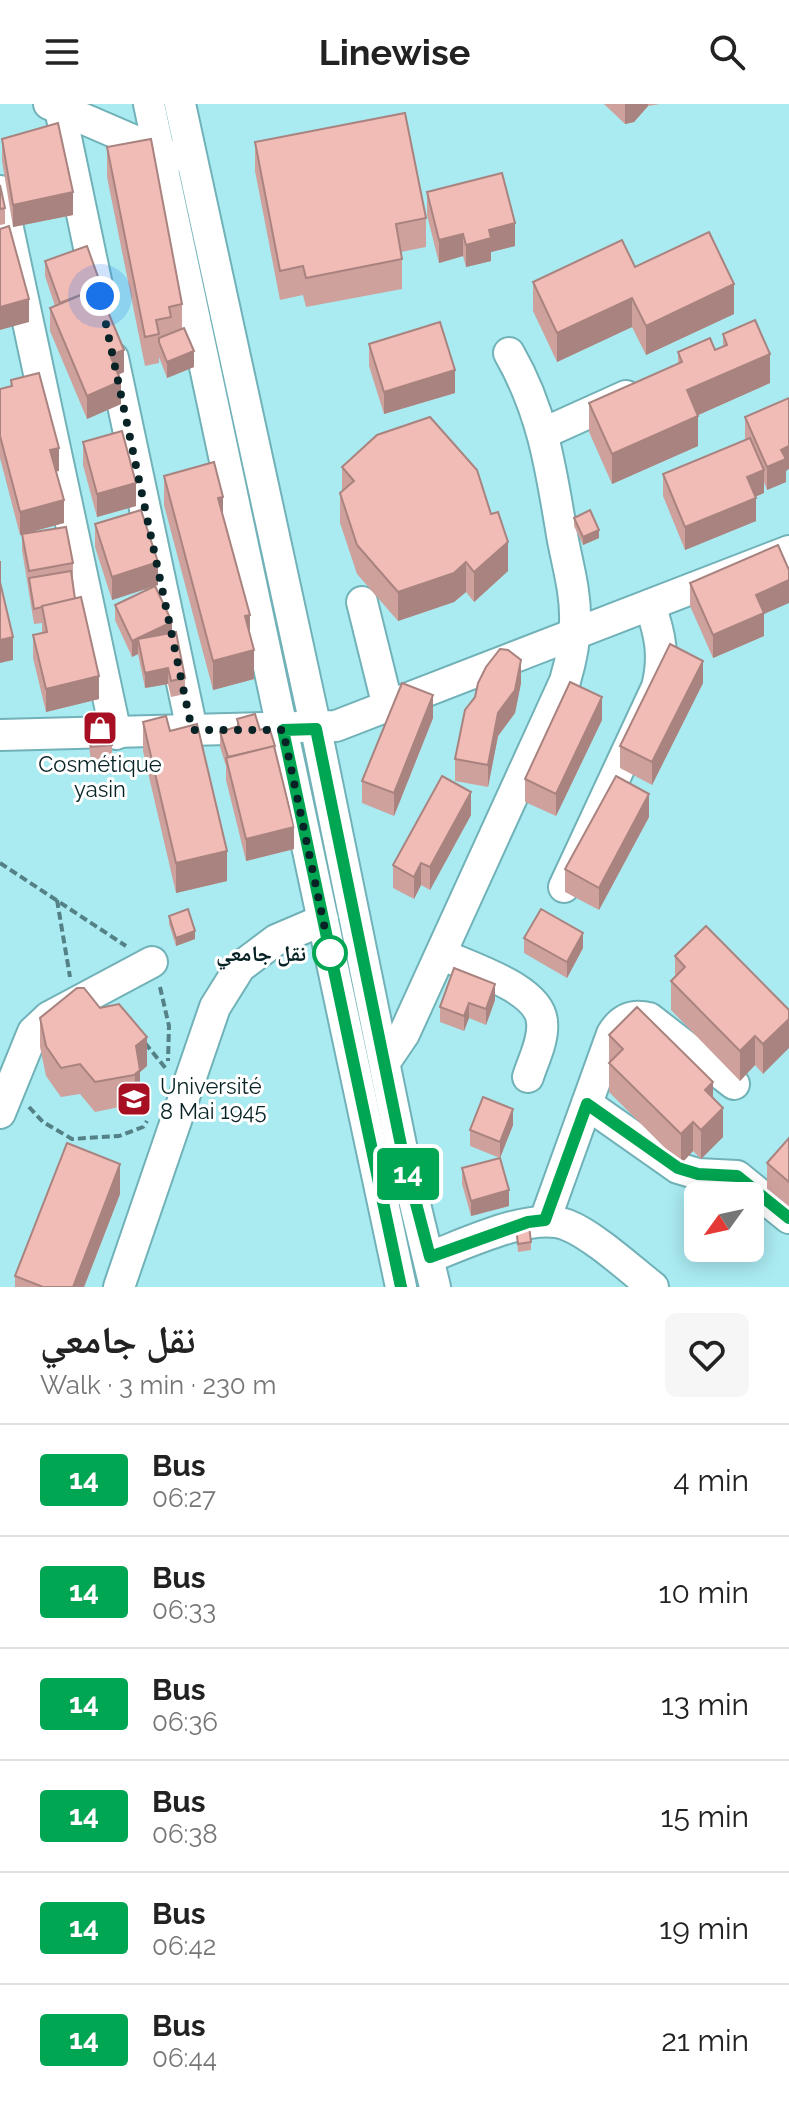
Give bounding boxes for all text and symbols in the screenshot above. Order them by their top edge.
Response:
icon: menu [40,30,84,74]
icon: search [705,30,749,74]
text: Linewise [319,31,470,73]
your location [80,276,120,316]
shop icon: Cosmétique yasin [81,709,119,747]
place label: Cosmétique yasin [38,751,162,802]
marker: نقل جامعي [313,936,347,970]
place label: نقل جامعي [216,940,306,970]
place label: Université 8 Mai 1945 [160,1073,267,1124]
school or university icon: Université 8 Mai 1945 [115,1080,153,1118]
line badge: 14 [372,1148,444,1200]
text: 14 [393,1157,423,1190]
north arrow [684,1182,764,1262]
map controls [684,1182,764,1262]
button: heart [665,1313,749,1397]
text: نقل جامعي [40,1317,196,1362]
text: Walk · 3 min · 230 m [40,1370,276,1400]
text: Bus [152,1448,206,1483]
text: 14 [69,1463,99,1496]
text: 4 min [673,1463,749,1498]
text: 06:27 [152,1483,216,1513]
text: Bus [152,1560,206,1595]
text: 14 [69,1575,99,1608]
text: 10 min [659,1575,749,1610]
text: 06:33 [152,1595,216,1625]
text: Bus [152,1672,206,1707]
text: 14 [69,1687,99,1720]
text: 13 min [661,1687,749,1722]
text: 06:36 [152,1707,218,1737]
text: Bus [152,1784,206,1819]
text: 14 [69,1799,99,1832]
text: 15 min [661,1799,749,1834]
text: 06:38 [152,1819,218,1849]
text: Bus [152,1896,206,1931]
text: 14 [69,1911,99,1944]
text: 19 min [659,1911,749,1946]
text: 06:42 [152,1931,216,1961]
text: Bus [152,2008,206,2043]
text: 14 [69,2023,99,2056]
text: 21 min [661,2023,749,2058]
text: 06:44 [152,2043,217,2073]

